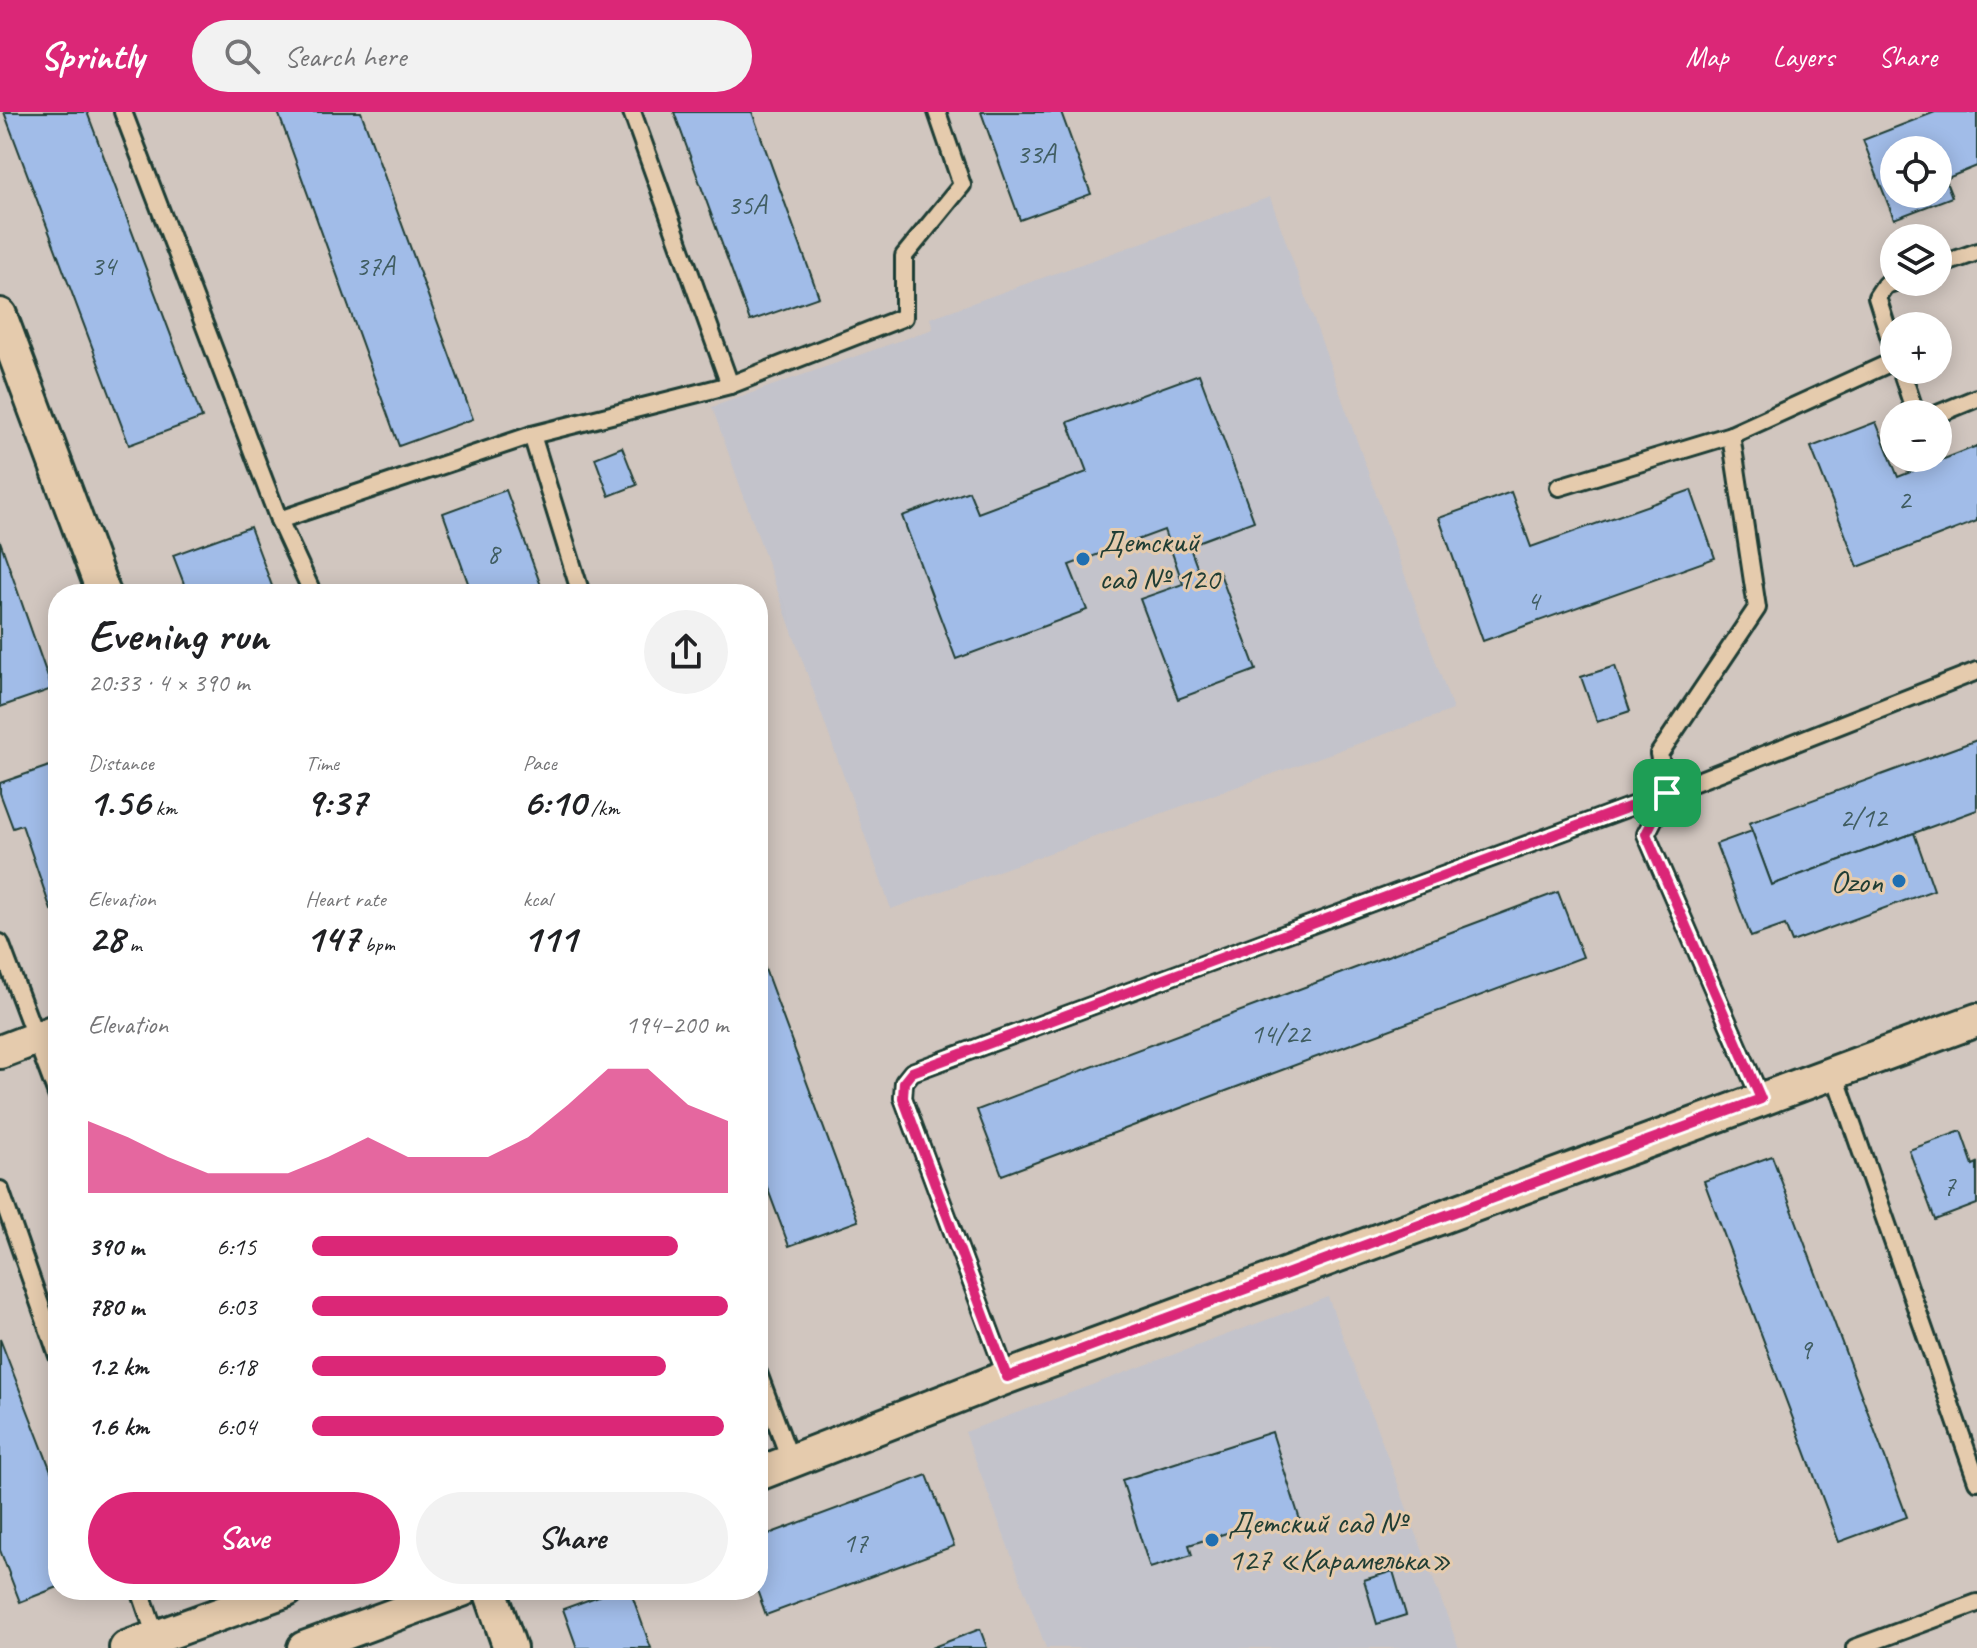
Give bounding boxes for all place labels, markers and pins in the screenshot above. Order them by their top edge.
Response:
place label: Детский сад № 120 [1099,521,1222,599]
marker: Детский сад № 120 [1074,550,1092,568]
pin [1633,759,1701,827]
place label: Ozon [1830,861,1884,902]
marker: Ozon [1890,872,1908,890]
place label: Детский сад № 127 «Карамелька» [1228,1502,1451,1580]
marker: Детский сад № 127 «Карамелька» [1203,1531,1221,1549]

